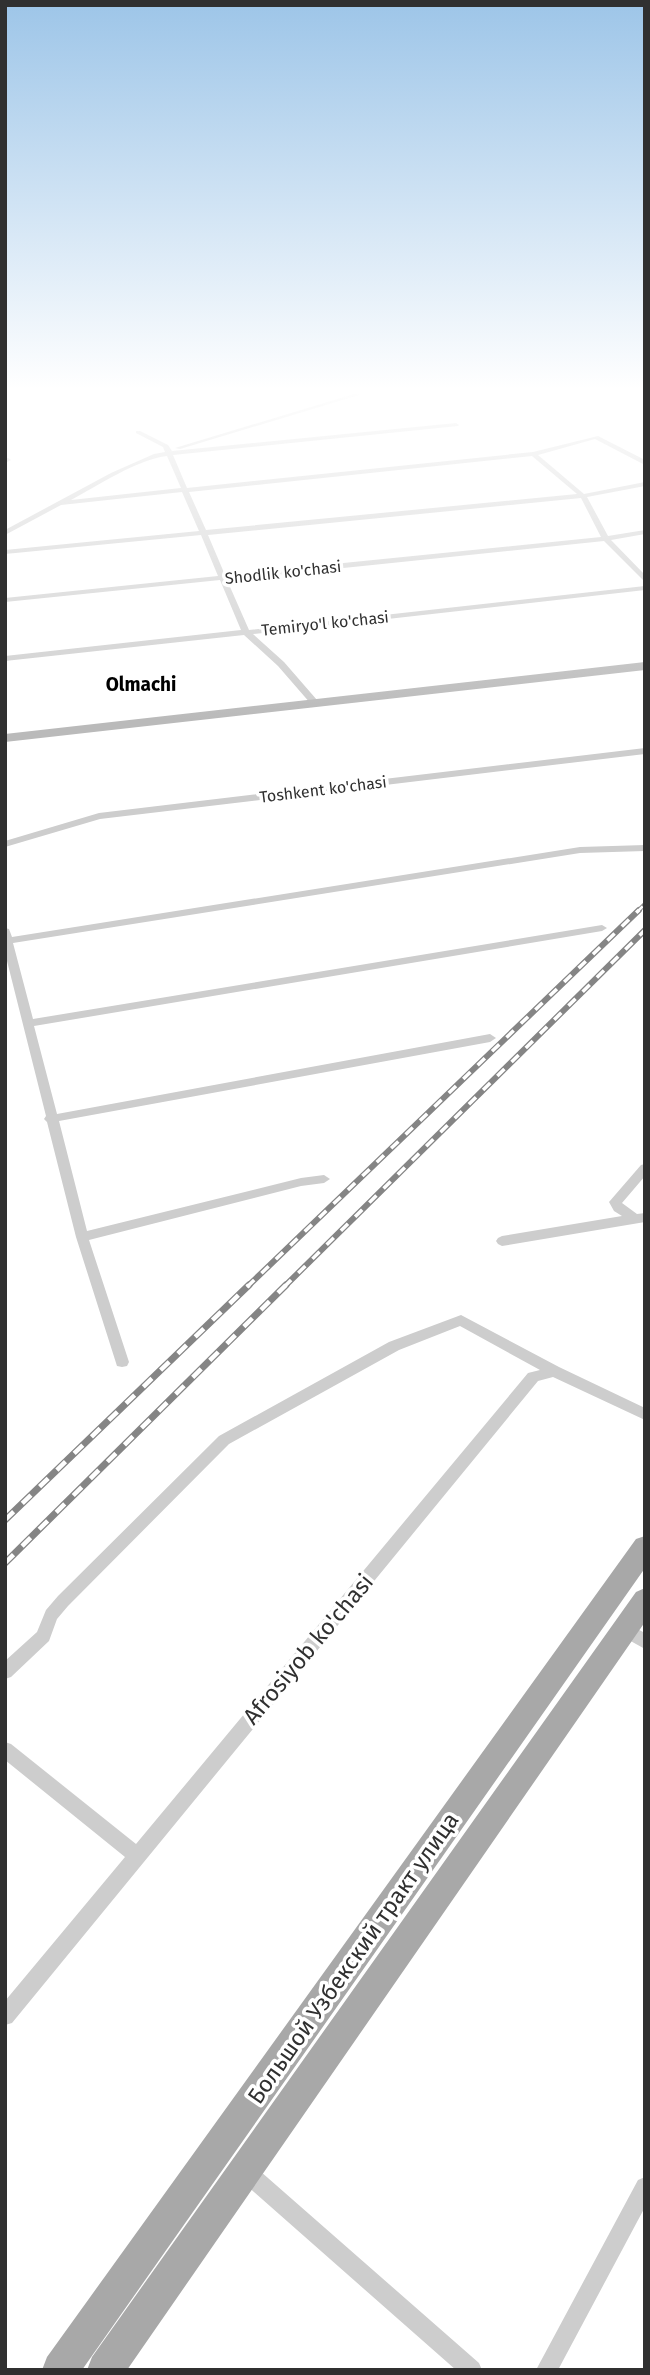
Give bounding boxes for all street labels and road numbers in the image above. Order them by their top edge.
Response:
street label: Shodlik ko'chasi [224,557,342,588]
street label: Temiryo'l ko'chasi [260,607,390,640]
street label: Toshkent ko'chasi [258,772,388,807]
street label: Afrosiyob ko'chasi [237,1568,379,1730]
street label: Большой Узбекский тракт улица [241,1807,465,2109]

